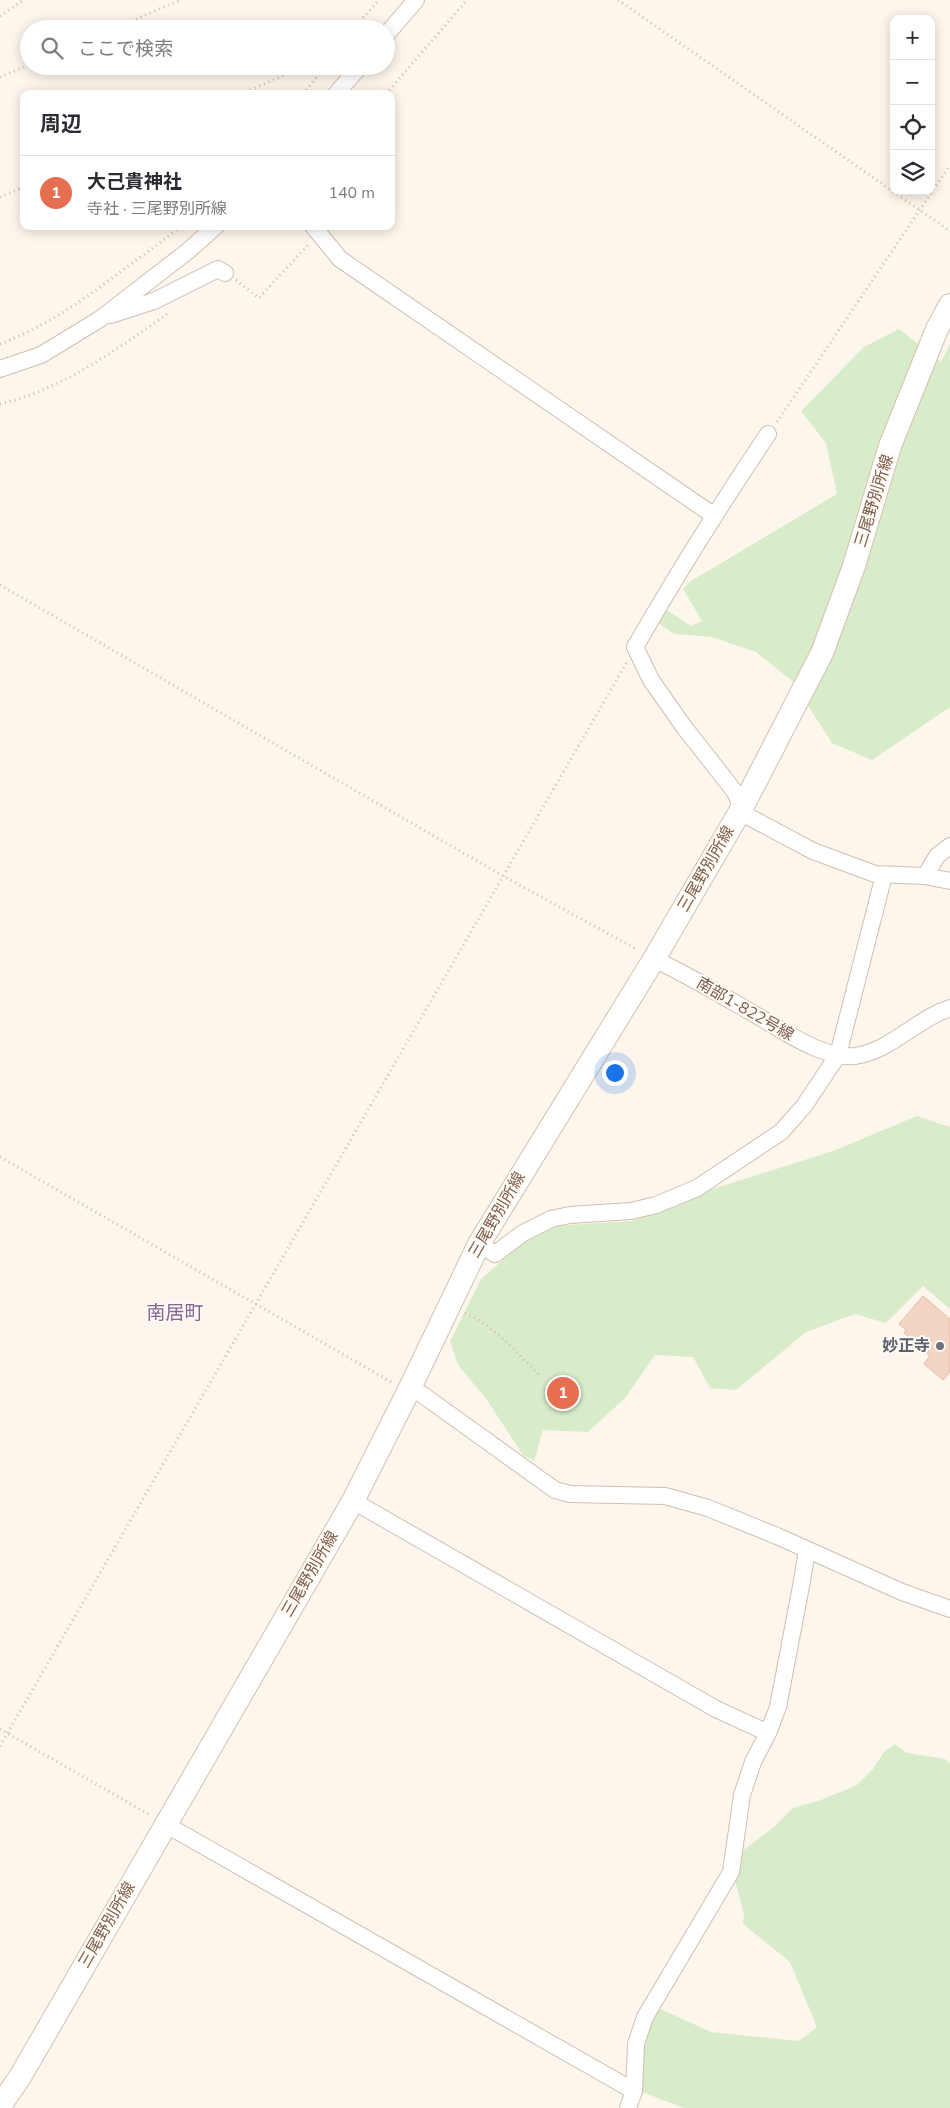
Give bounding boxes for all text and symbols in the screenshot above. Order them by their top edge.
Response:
map controls [890,15,935,195]
button: + [890,15,935,60]
search box [20,20,395,75]
icon: search [38,34,66,62]
text: ここで検索 [78,36,173,62]
button: − [890,60,935,105]
button: locate [890,105,935,150]
text: 周辺 [40,110,82,138]
button: layers [890,150,935,195]
text: 大己貴神社 [87,169,182,195]
text: 1 [51,182,61,204]
text: 140 m [328,182,375,204]
text: 寺社 · 三尾野別所線 [87,198,227,220]
street label: 三尾野別所線 [849,452,899,550]
street label: 三尾野別所線 [672,822,740,916]
street label: 南部1-822号線 [692,972,798,1046]
your location [602,1060,628,1086]
street label: 三尾野別所線 [463,1168,531,1262]
district label: 南居町 [146,1300,204,1326]
place label: 妙正寺 [882,1335,930,1357]
marker: 妙正寺 [934,1340,946,1352]
pin: 1 [547,1374,579,1412]
street label: 三尾野別所線 [276,1527,344,1621]
street label: 三尾野別所線 [73,1878,141,1972]

